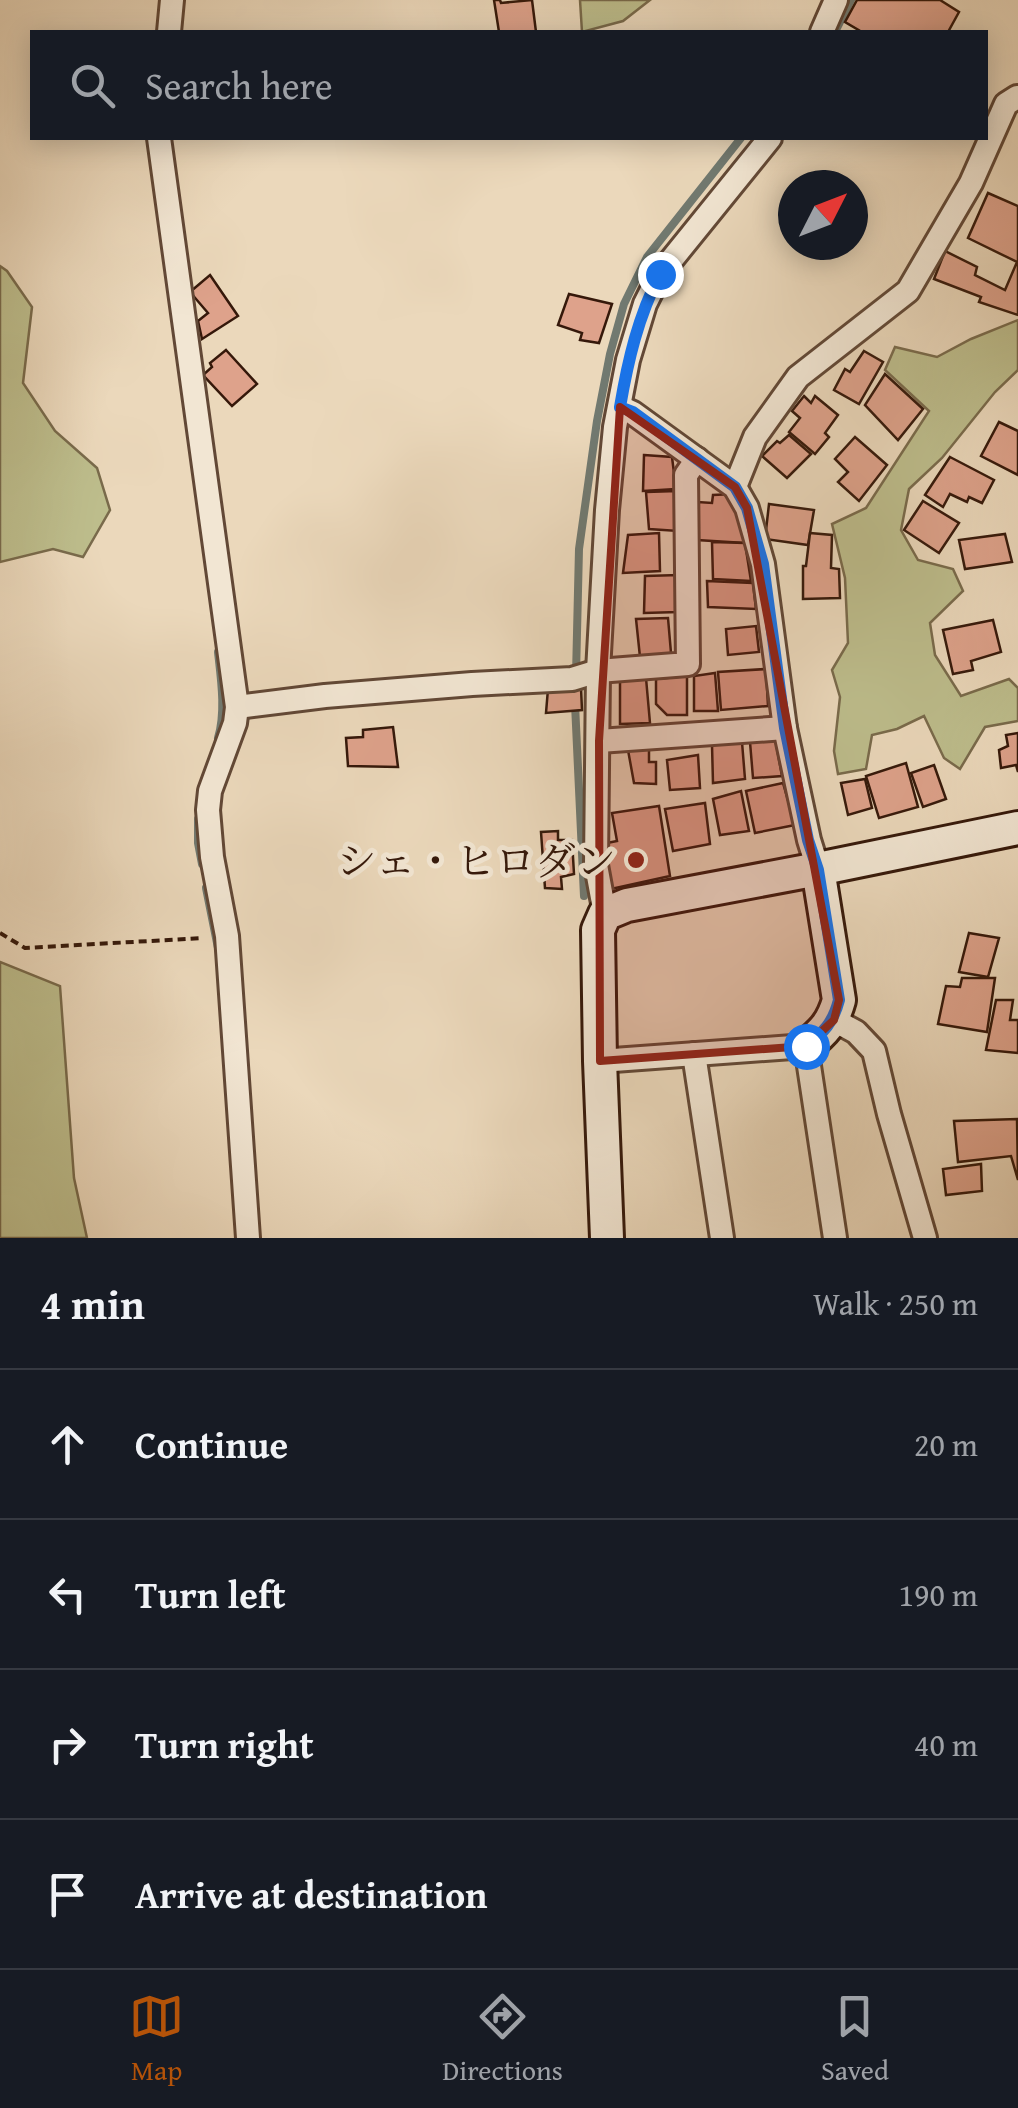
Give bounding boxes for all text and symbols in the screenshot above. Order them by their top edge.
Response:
search box [30,30,988,140]
text: Search here [145,57,333,113]
icon: search [65,58,120,113]
north arrow [778,170,868,260]
route end [638,252,684,298]
place label: シェ・ヒロダン [336,831,616,890]
marker: シェ・ヒロダン [625,849,647,871]
route start [784,1024,830,1070]
text: 4 min [40,1273,145,1334]
text: Walk · 250 m [813,1280,978,1327]
text: Continue [135,1416,288,1472]
icon: ahead [40,1417,95,1472]
text: 20 m [914,1421,978,1468]
text: Turn left [135,1566,286,1622]
icon: left [40,1567,95,1622]
text: 190 m [899,1571,978,1618]
text: Turn right [135,1716,314,1772]
icon: right [40,1717,95,1772]
text: 40 m [914,1721,978,1768]
text: Arrive at destination [135,1866,488,1922]
icon: arrive [40,1867,95,1922]
tab: Map [129,1989,184,2090]
tab: Directions [442,1989,563,2090]
tab: Saved [821,1989,889,2090]

